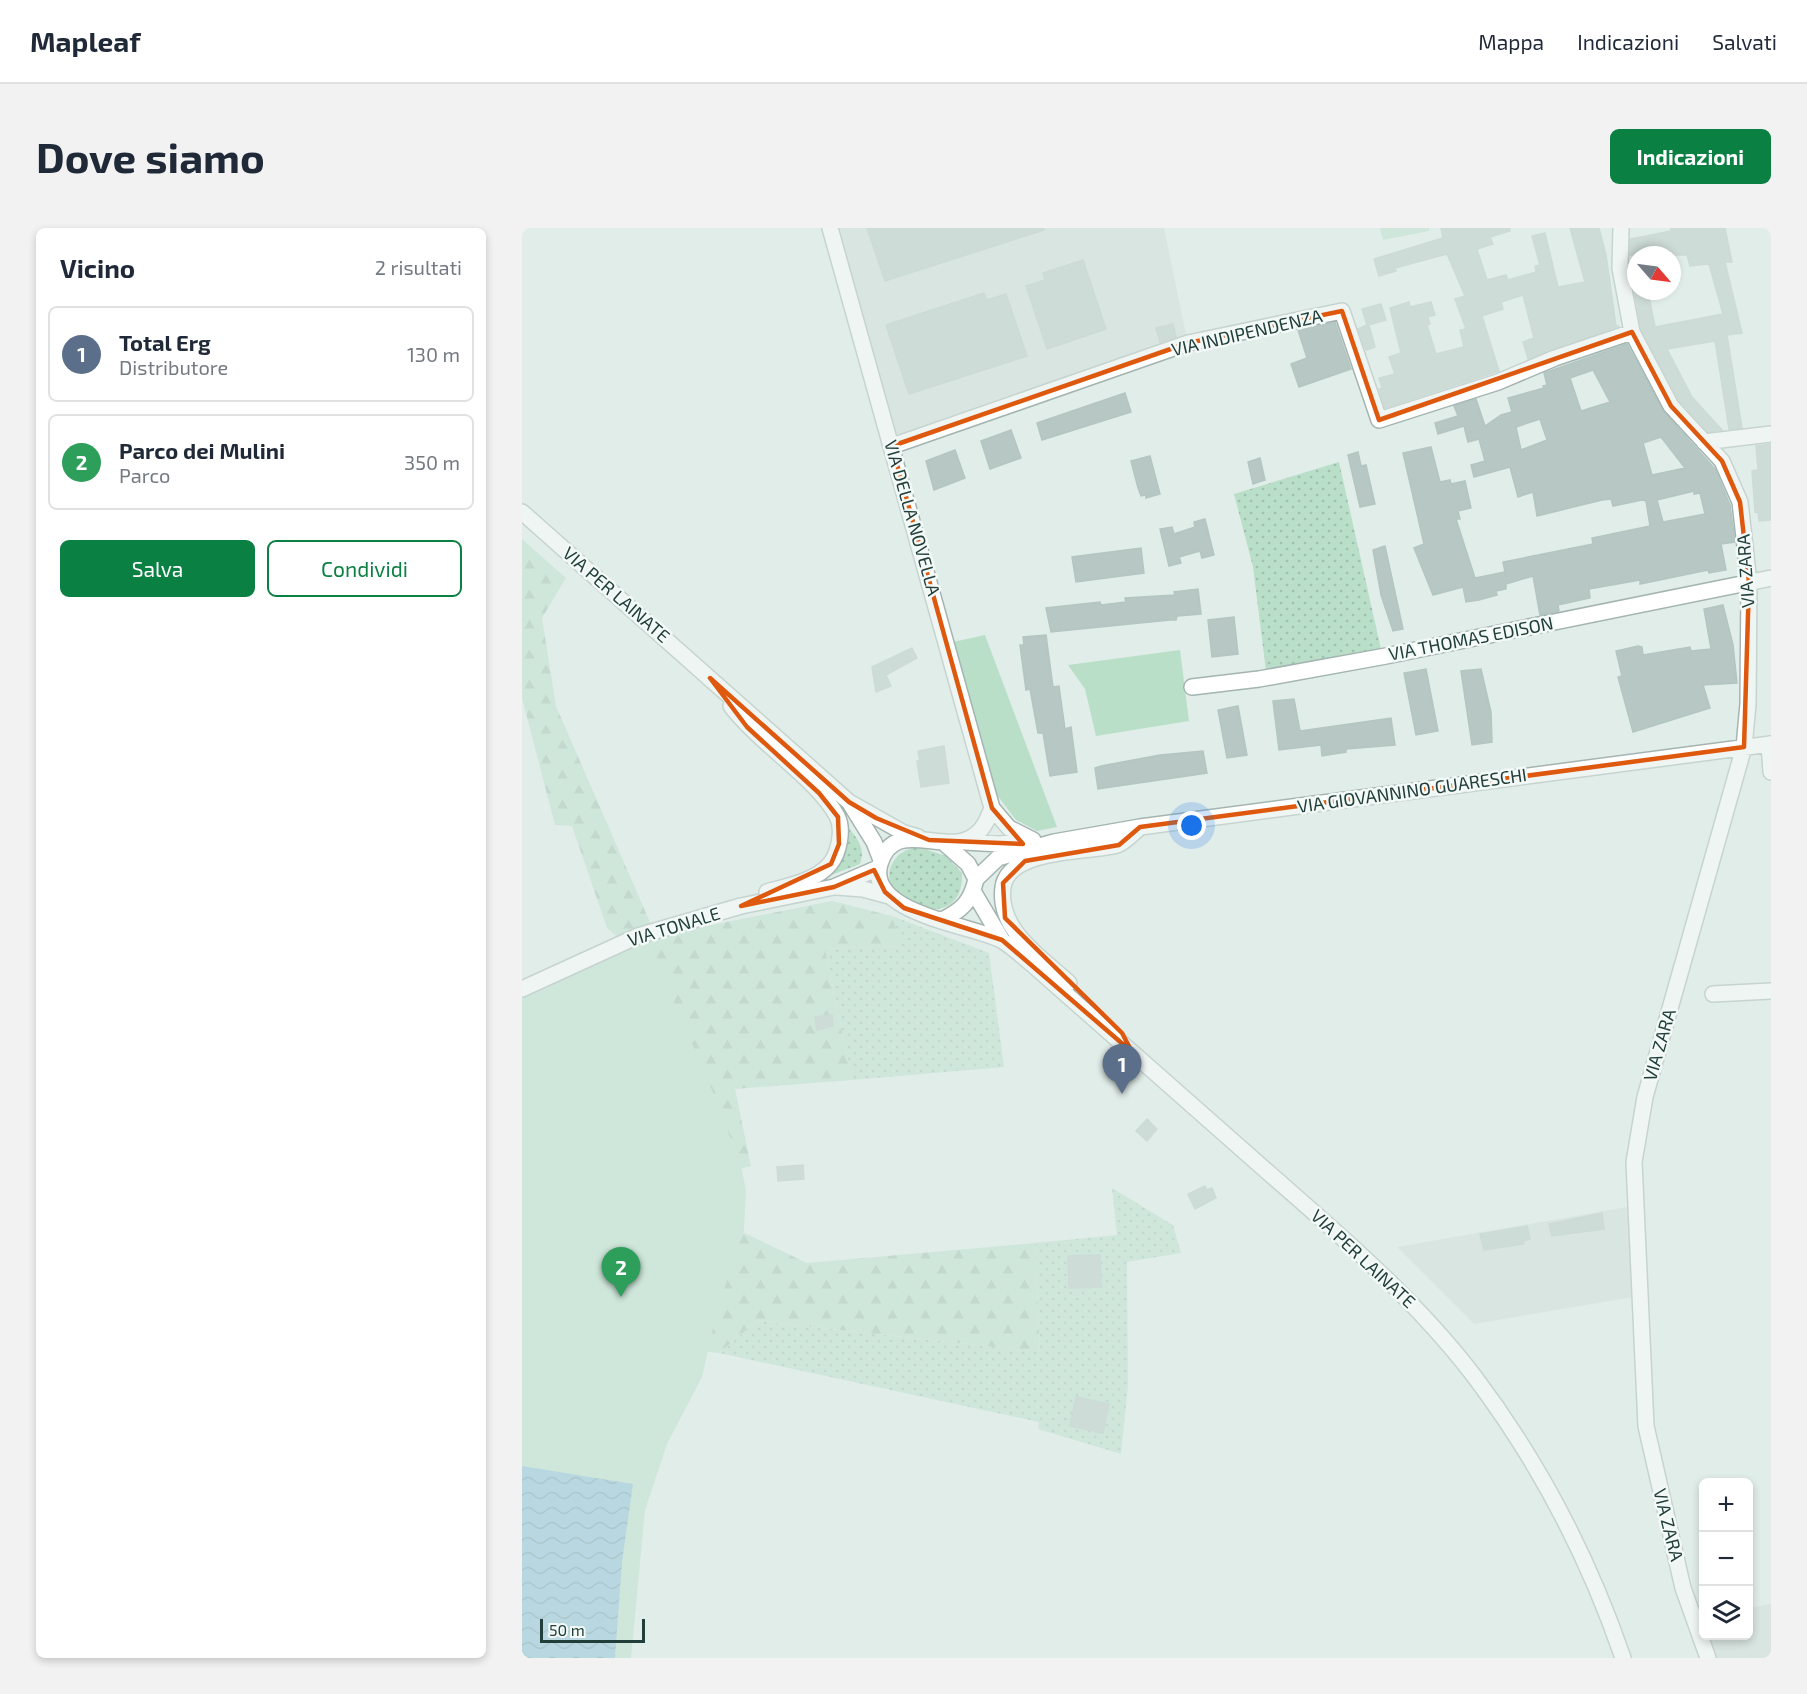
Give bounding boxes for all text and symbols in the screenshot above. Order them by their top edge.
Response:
text: Mapleaf [30,24,141,58]
text: Mappa [1478,29,1544,54]
text: Indicazioni [1577,29,1679,54]
text: Salvati [1712,29,1777,54]
button: Indicazioni [1610,129,1771,184]
text: Dove siamo [36,131,265,181]
north arrow [1627,246,1681,300]
text: Vicino [60,252,135,283]
text: 2 risultati [375,255,462,279]
street label: VIA INDIPENDENZA [1169,304,1325,360]
text: Total Erg [119,329,211,355]
text: 1 [77,342,86,366]
text: 130 m [407,342,460,366]
text: Distributore [119,355,228,379]
text: Parco dei Mulini [119,437,285,463]
street label: VIA DELLA NOVELLA [880,437,946,599]
text: 2 [76,450,87,474]
text: 350 m [404,450,460,474]
text: Parco [119,463,170,487]
street label: VIA ZARA [1731,533,1759,609]
button: Salva [60,540,255,597]
button: Condividi [267,540,462,597]
street label: VIA PER LAINATE [559,542,675,647]
street label: VIA THOMAS EDISON [1387,611,1555,665]
street label: VIA GIOVANNINO GUARESCHI [1296,763,1528,817]
your location [1177,811,1206,840]
street label: VIA TONALE [625,902,723,951]
street label: VIA ZARA [1638,1005,1680,1083]
pin: 1 [1102,1044,1142,1094]
street label: VIA PER LAINATE [1307,1204,1420,1312]
pin: 2 [602,1248,640,1297]
map controls [1699,1478,1753,1640]
button: + [1699,1478,1753,1532]
street label: VIA ZARA [1649,1486,1689,1564]
button: − [1699,1532,1753,1586]
button: layers [1699,1586,1753,1640]
scale bar [540,1616,645,1644]
text: 50 m [549,1620,585,1639]

